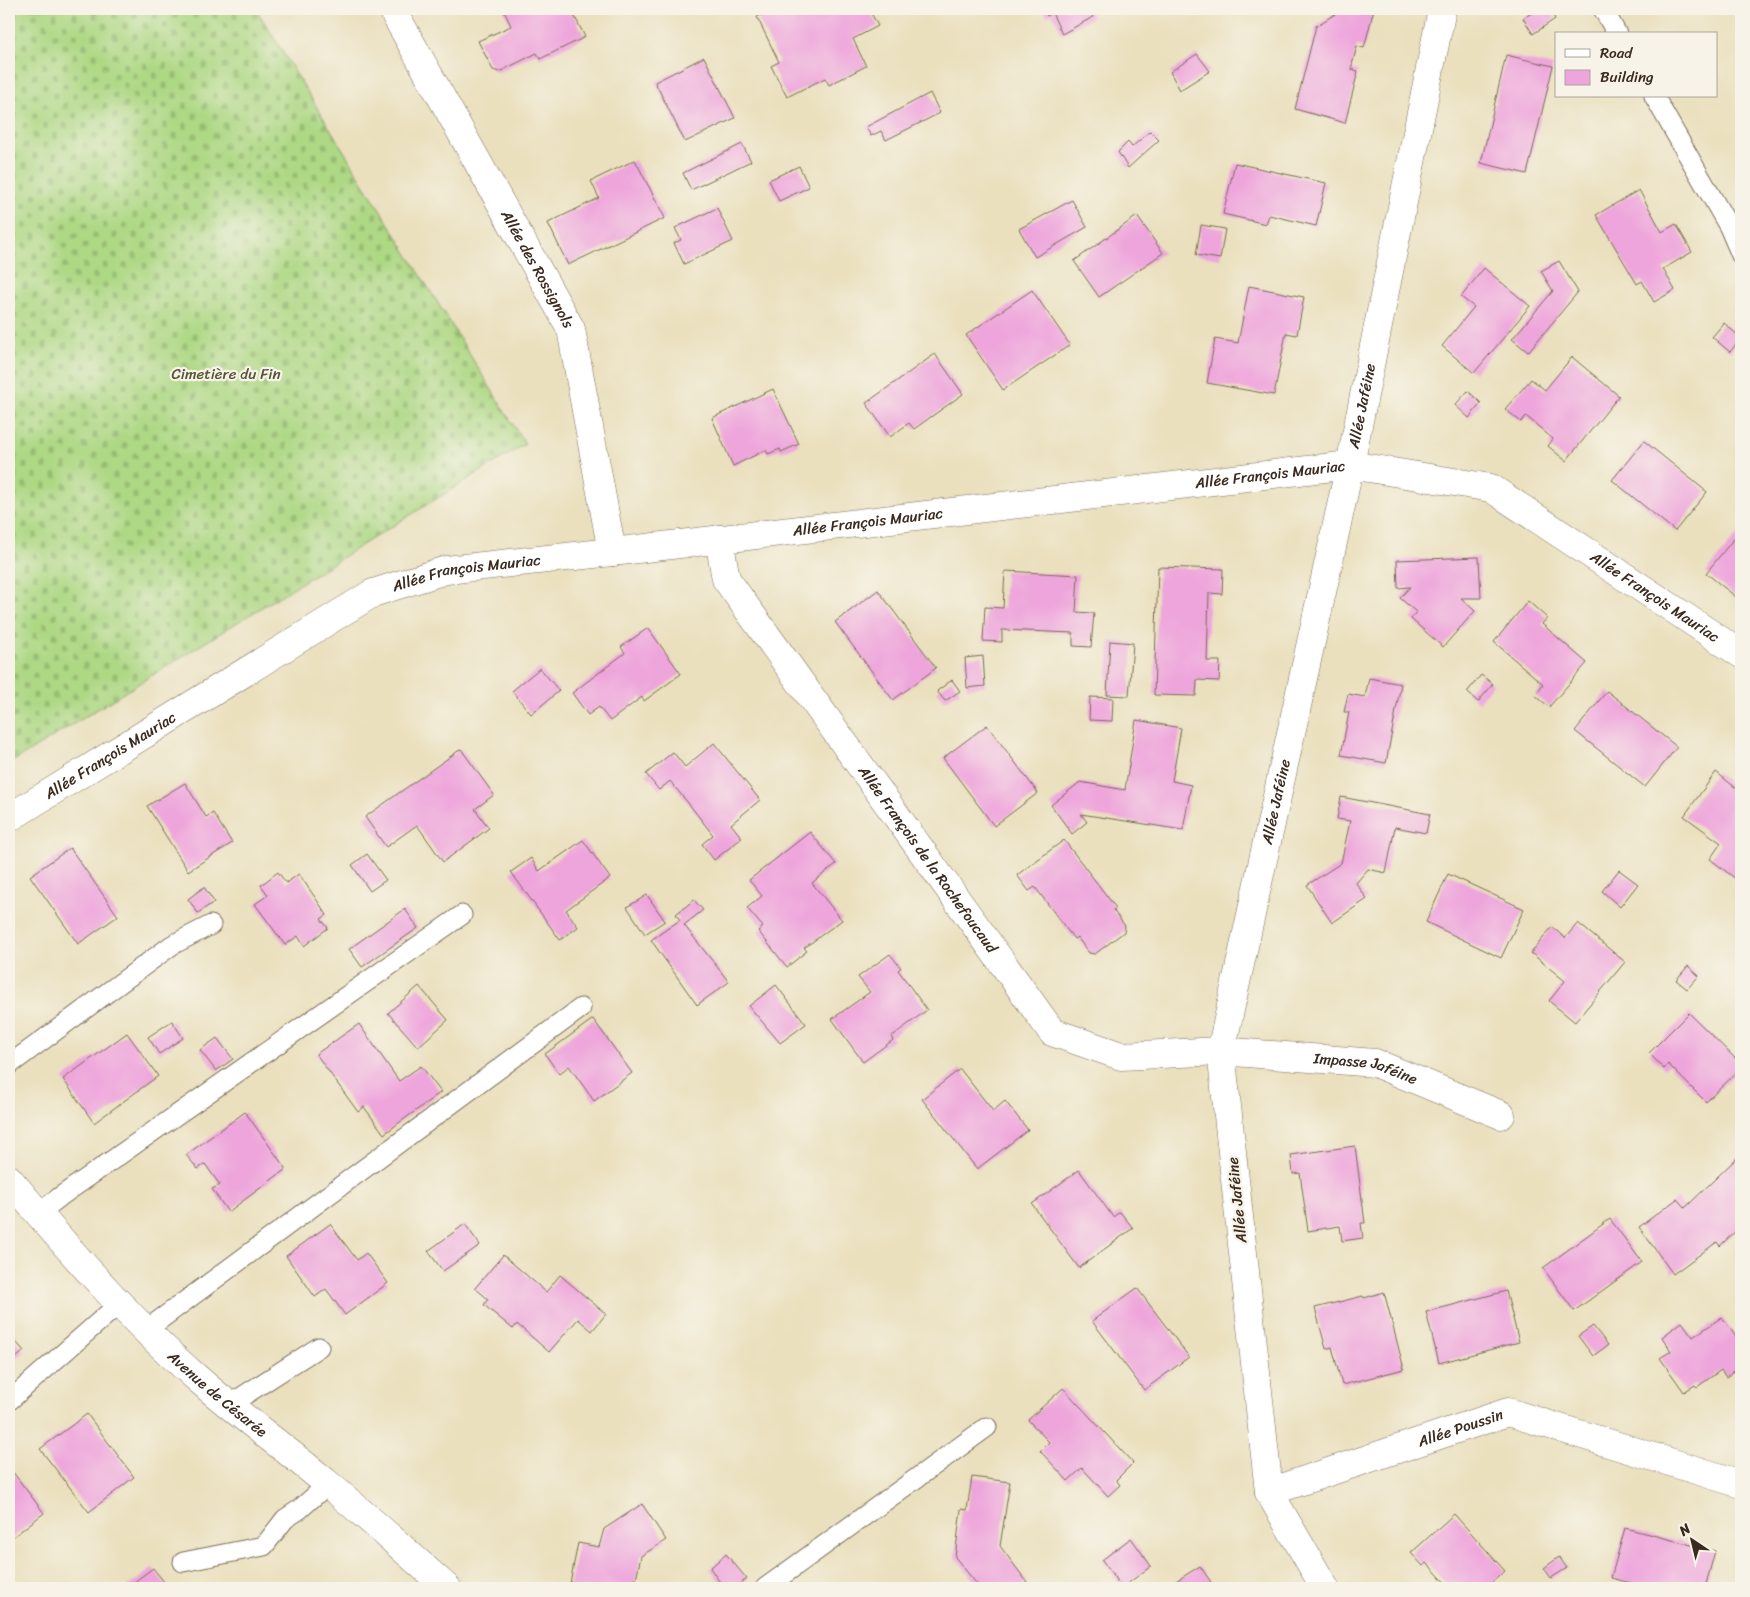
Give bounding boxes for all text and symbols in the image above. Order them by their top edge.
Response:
legend [1555,32,1718,98]
text: Road [1600,40,1633,66]
text: Building [1600,64,1654,90]
street label: Allée des Rossignols [493,204,581,333]
park label: Cimetière du Fin [171,361,281,387]
street label: Allée Jaféine [1340,361,1383,452]
street label: Allée François Mauriac [1193,453,1347,496]
street label: Allée François Mauriac [790,500,945,544]
street label: Allée François Mauriac [1584,544,1725,650]
street label: Allée François Mauriac [388,547,542,599]
street label: Allée François Mauriac [38,704,182,807]
street label: Allée Jaféine [1254,756,1298,848]
street label: Allée François de la Rochefoucaud [851,759,1005,959]
street label: Impasse Jaféine [1312,1045,1422,1092]
street label: Allée Jaféine [1220,1155,1255,1245]
street label: Avenue de Césarée [161,1344,273,1444]
street label: Allée Poussin [1413,1401,1507,1455]
north arrow [1668,1514,1718,1564]
text: N [1673,1517,1696,1543]

